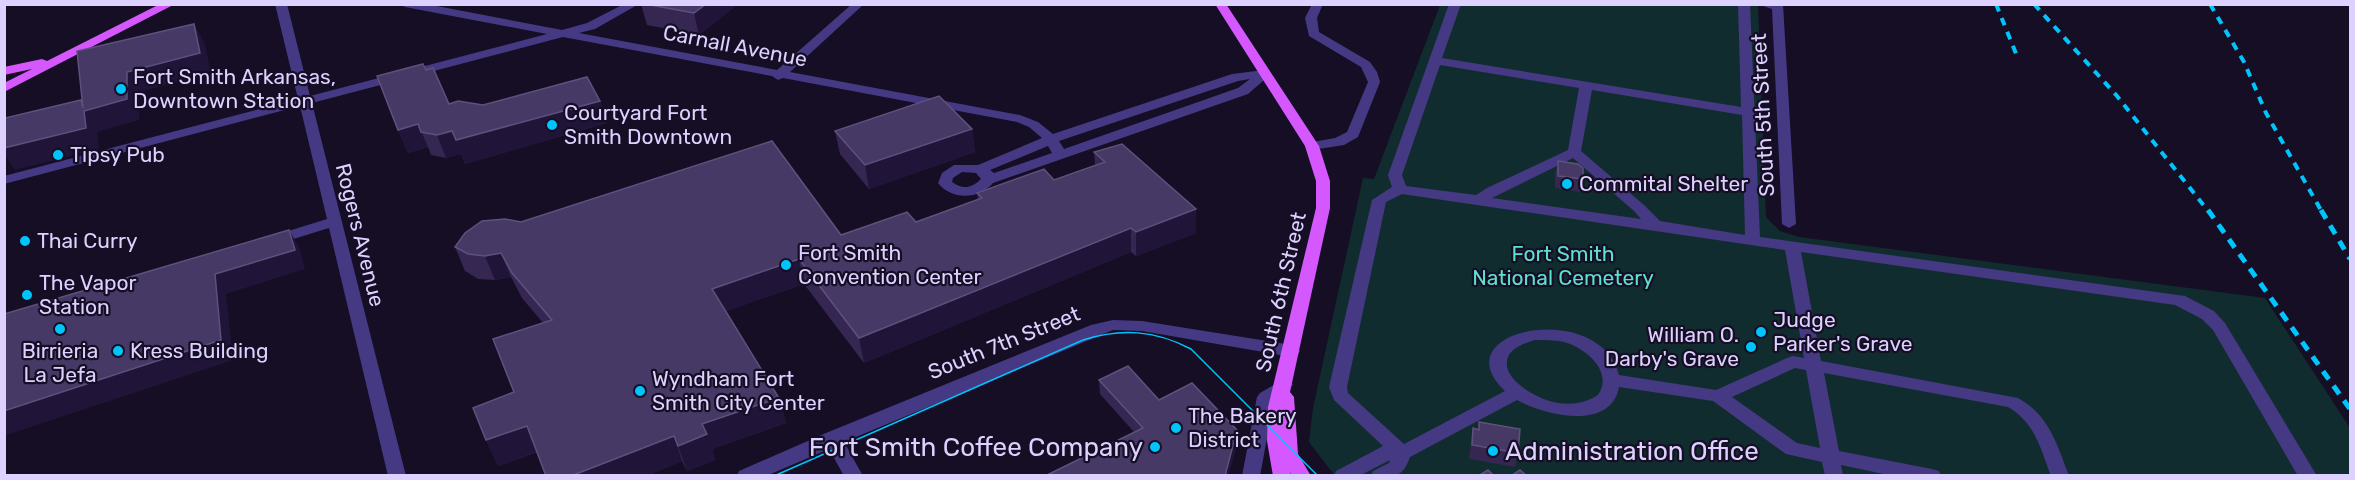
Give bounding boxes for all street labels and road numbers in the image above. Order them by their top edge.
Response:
street label: Carnall Avenue [661,19,809,72]
street label: South 5th Street [1746,33,1779,197]
street label: Rogers Avenue [331,161,390,309]
street label: South 6th Street [1250,209,1311,374]
street label: South 7th Street [924,301,1083,384]

